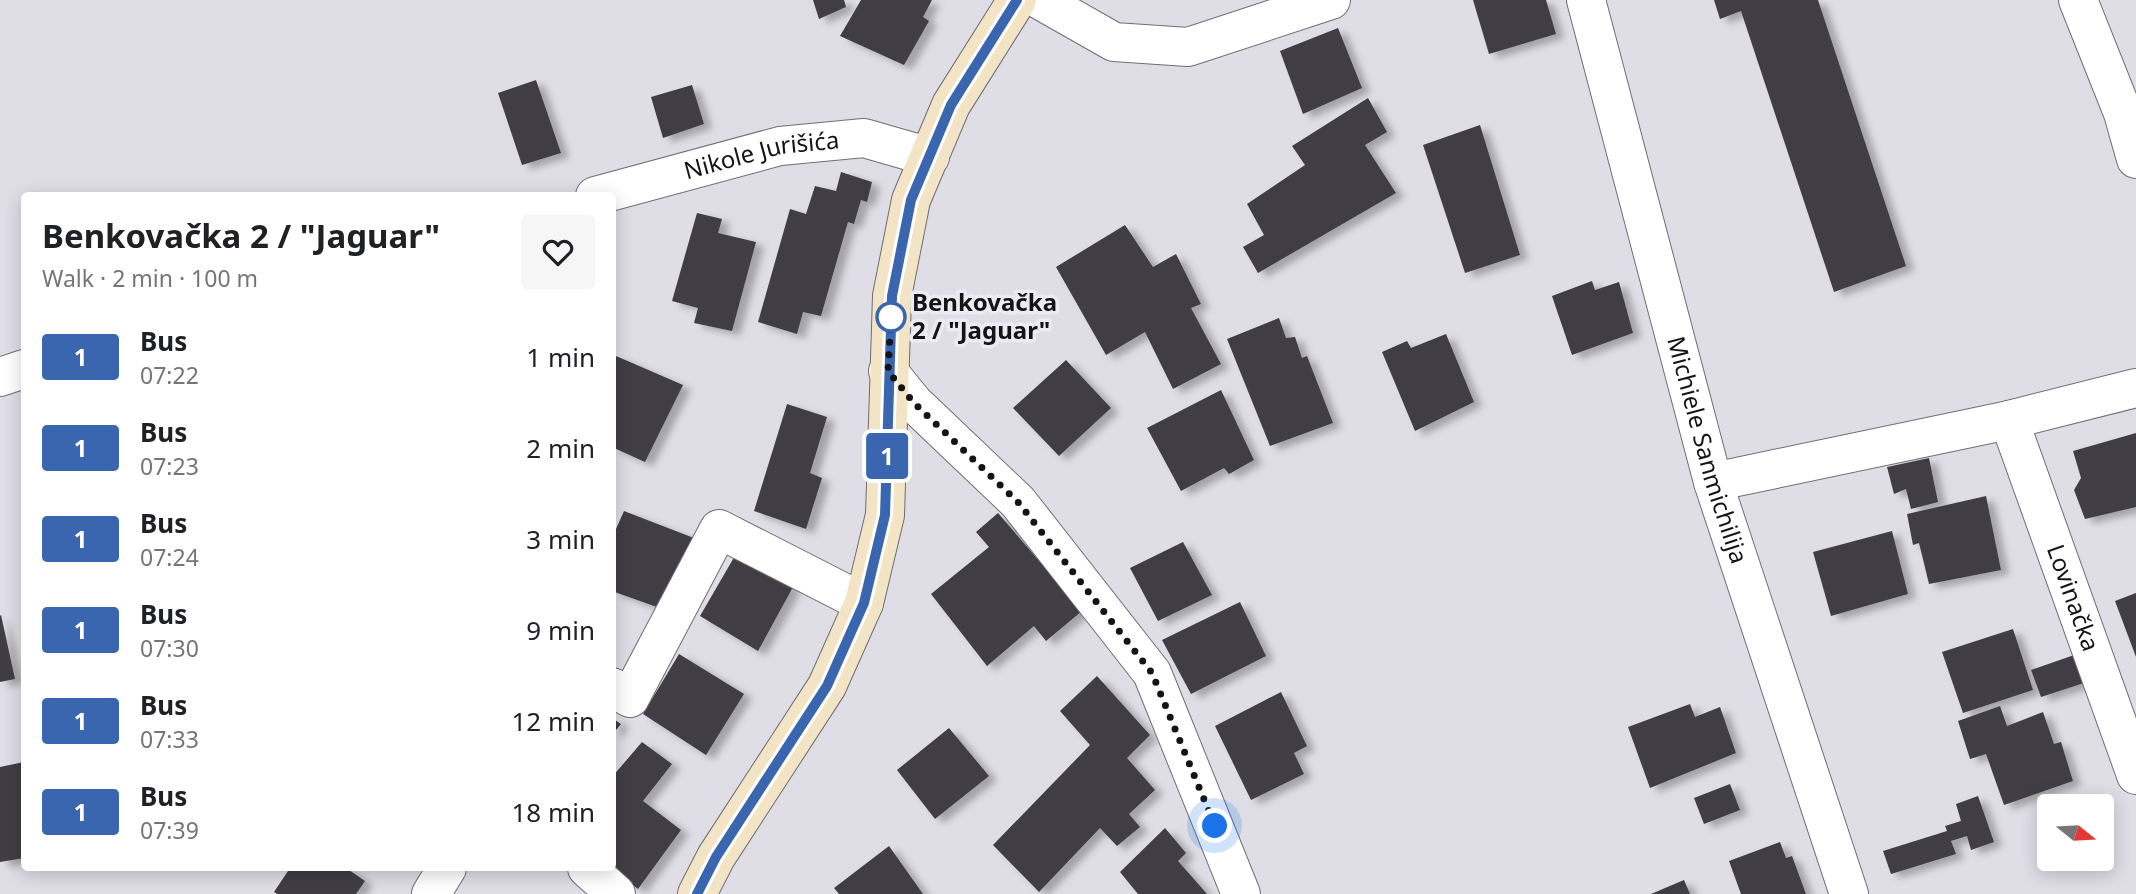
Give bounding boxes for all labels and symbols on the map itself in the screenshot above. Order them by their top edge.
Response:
street label: Nikole Jurišića [680,122,841,186]
place label: Benkovačka 2 / "Jaguar" [912,285,1057,346]
marker: Benkovačka 2 / "Jaguar" [876,302,906,332]
street label: Michiele Sanmichilija [1660,332,1757,567]
line badge: 1 [864,433,910,479]
street label: Lovinačka [2040,540,2108,655]
north arrow [2037,794,2114,872]
your location [1197,808,1232,843]

